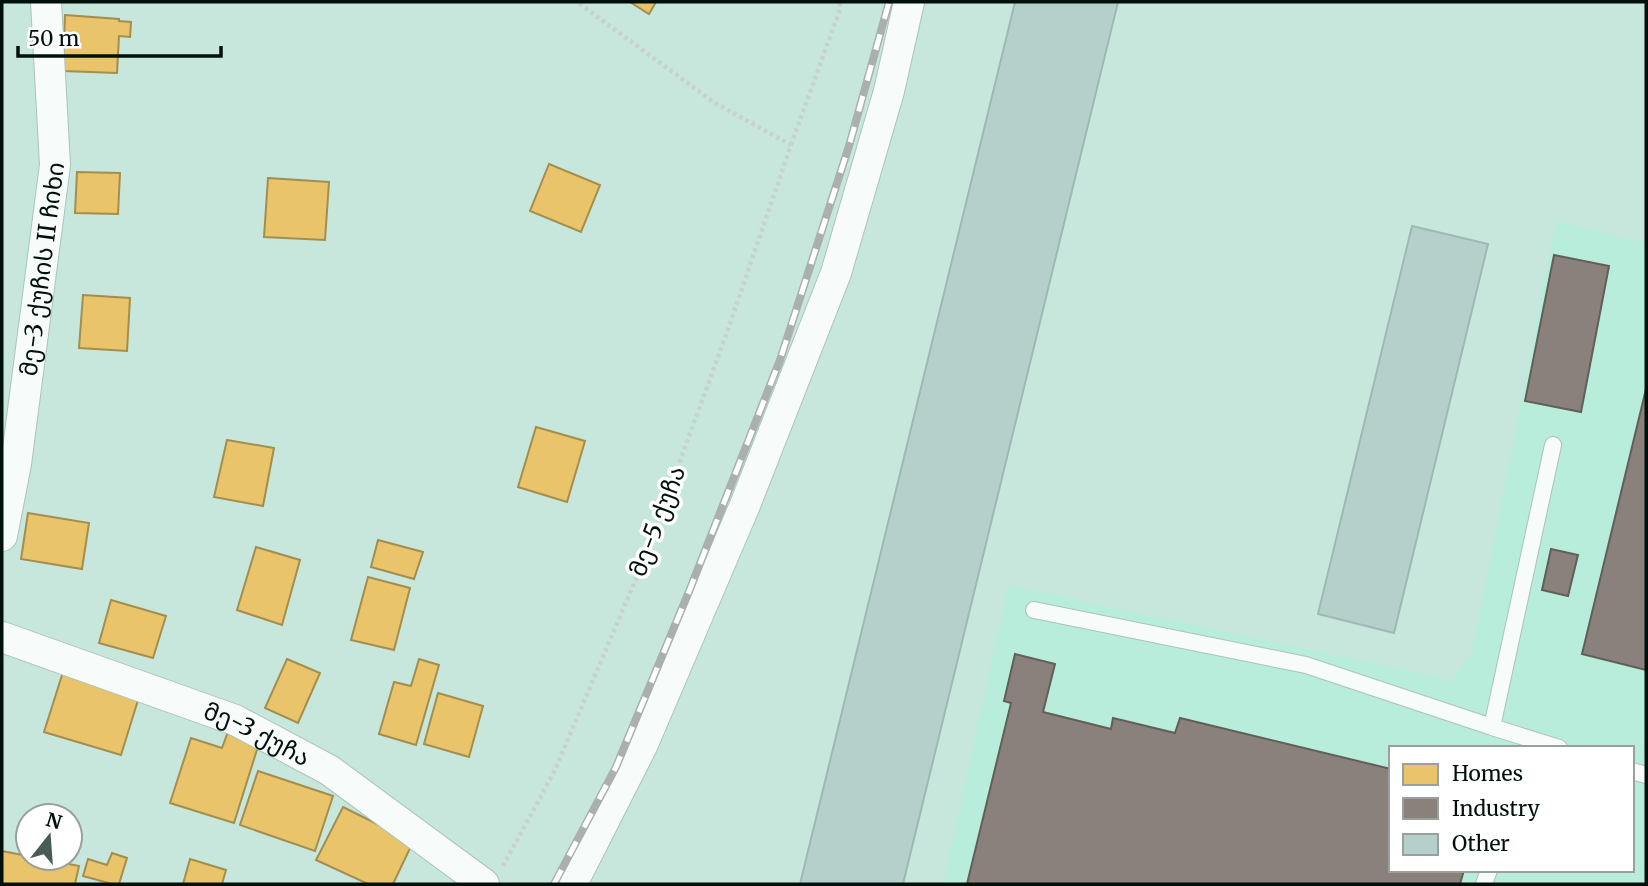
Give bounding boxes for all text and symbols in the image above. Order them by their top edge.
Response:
scale bar [18,14,220,58]
text: 50 m [28,25,79,52]
street label: მე-3 ქუჩის II ჩიხი [12,160,71,378]
street label: მე-5 ქუჩა [622,461,692,581]
street label: მე-3 ქუჩა [200,695,316,773]
legend [1389,746,1634,872]
text: Homes [1452,760,1523,787]
text: Industry [1452,795,1541,822]
north arrow [14,802,84,872]
text: N [43,807,65,834]
text: Other [1452,830,1510,857]

